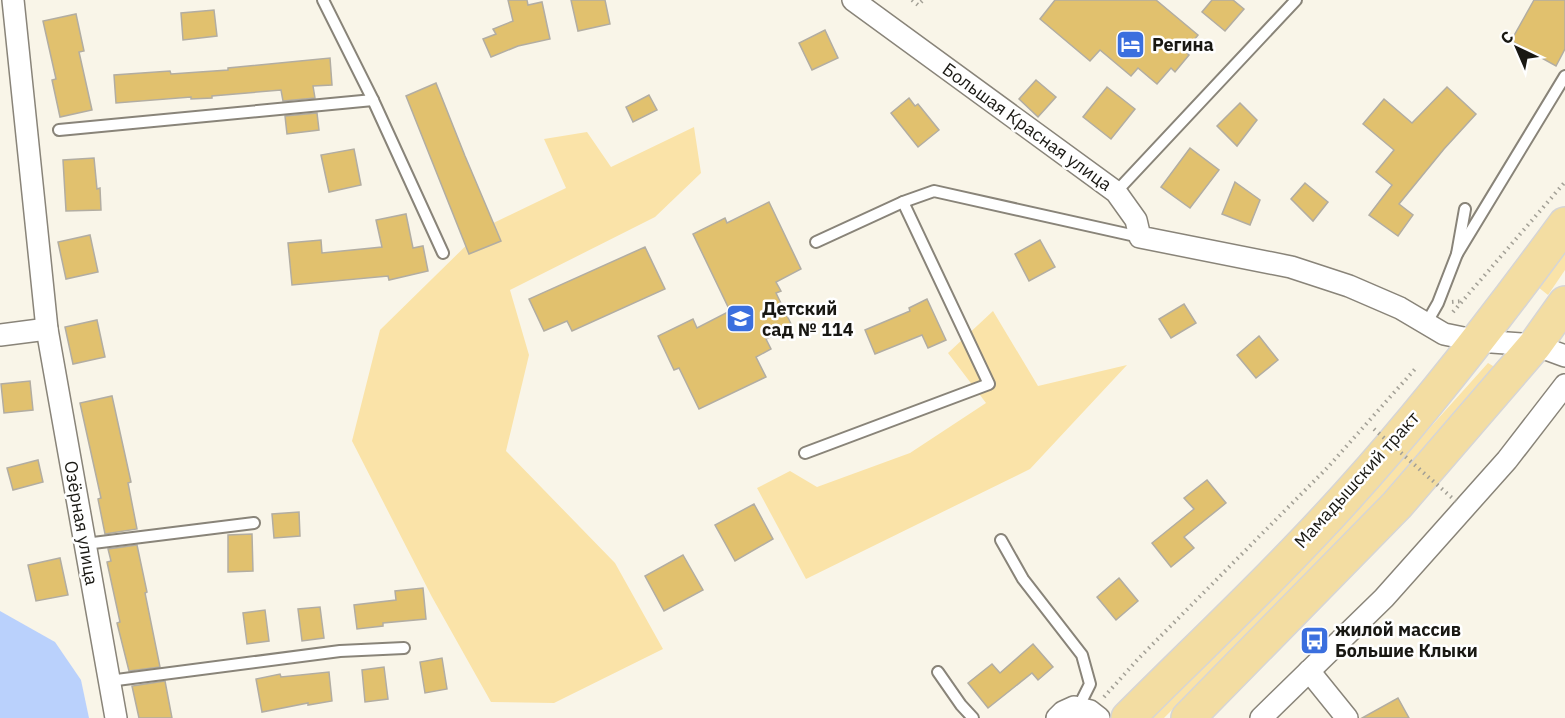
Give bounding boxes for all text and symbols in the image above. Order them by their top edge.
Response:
north arrow [1487,18,1547,78]
text: С [1496,26,1517,48]
hotel icon: Регина [1115,29,1147,61]
place label: Регина [1152,33,1214,56]
street label: Большая Красная улица [938,57,1117,196]
place label: Детский сад № 114 [762,297,854,341]
school or university icon: Детский сад № 114 [725,303,757,335]
street label: Мамадышский тракт [1289,406,1424,553]
street label: Озёрная улица [59,459,104,587]
place label: жилой массив Большие Клыки [1335,618,1478,662]
bus stop icon: жилой массив Большие Клыки [1298,624,1330,656]

